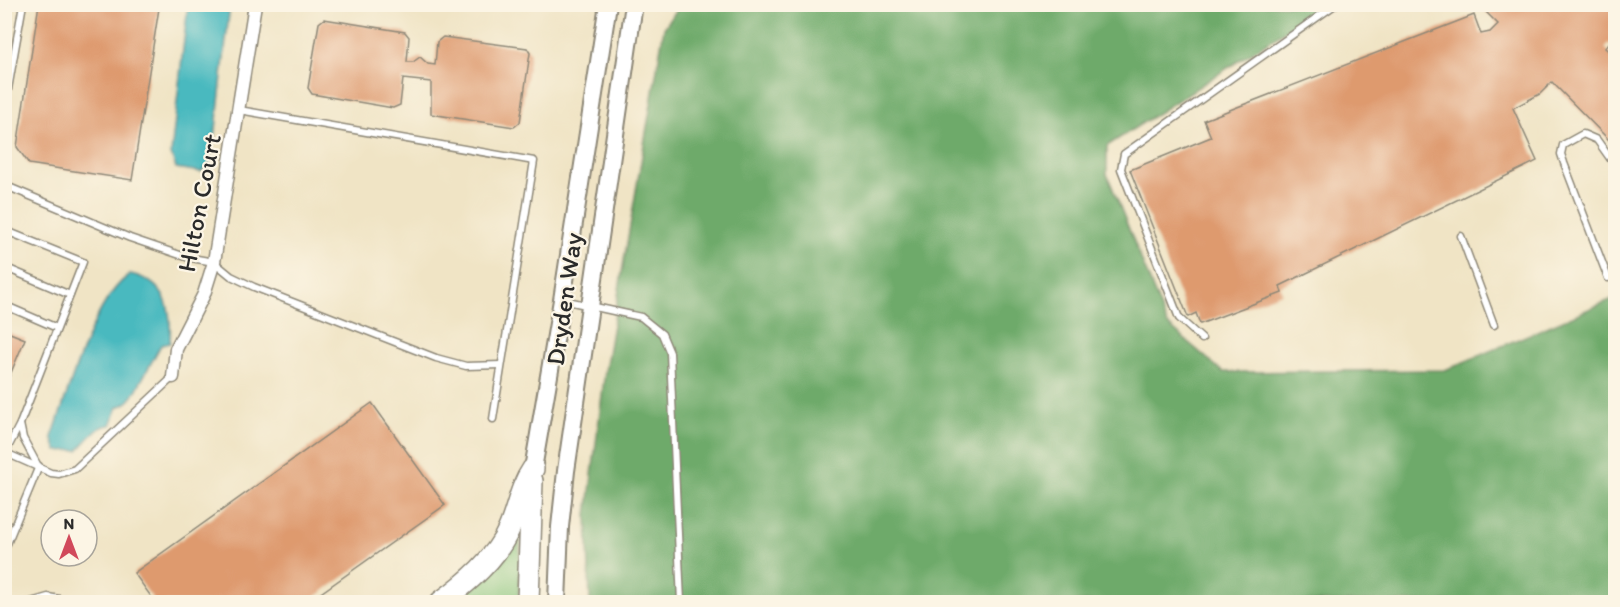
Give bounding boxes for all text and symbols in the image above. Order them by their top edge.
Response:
street label: Hilton Court [170,131,228,275]
street label: Dryden Way [539,230,589,368]
north arrow [39,508,99,568]
text: N [64,514,74,533]

